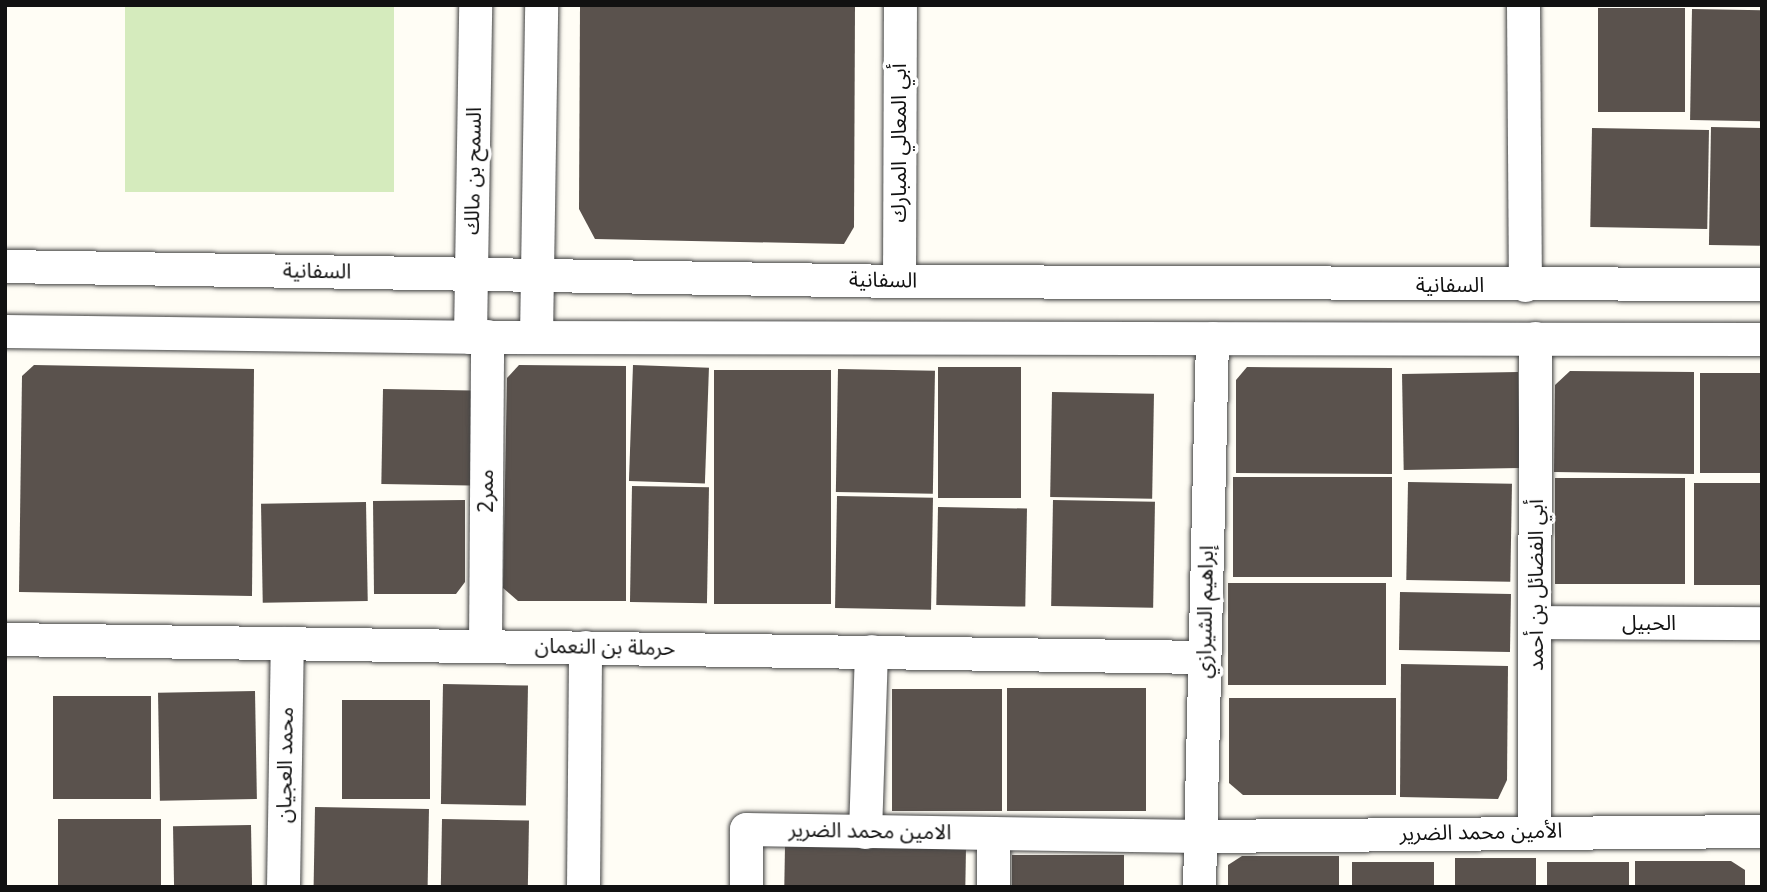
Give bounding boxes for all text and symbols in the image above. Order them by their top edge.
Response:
street label: أبي المعالي المبارك [886,63,912,223]
street label: السمح بن مالك [459,107,487,235]
street label: السفانية [283,258,351,284]
street label: السفانية [849,267,917,293]
street label: السفانية [1416,272,1484,298]
street label: ممر2 [473,469,499,513]
street label: أبي الفضائل بن أحمد [1523,499,1549,671]
street label: إبراهيم الشيرازي [1191,545,1219,679]
street label: الحبيل [1622,610,1676,636]
street label: حرملة بن النعمان [535,633,675,661]
street label: محمد العجيان [271,707,299,823]
street label: الامين محمد الضرير [788,817,952,845]
street label: الأمين محمد الضرير [1399,818,1563,846]

